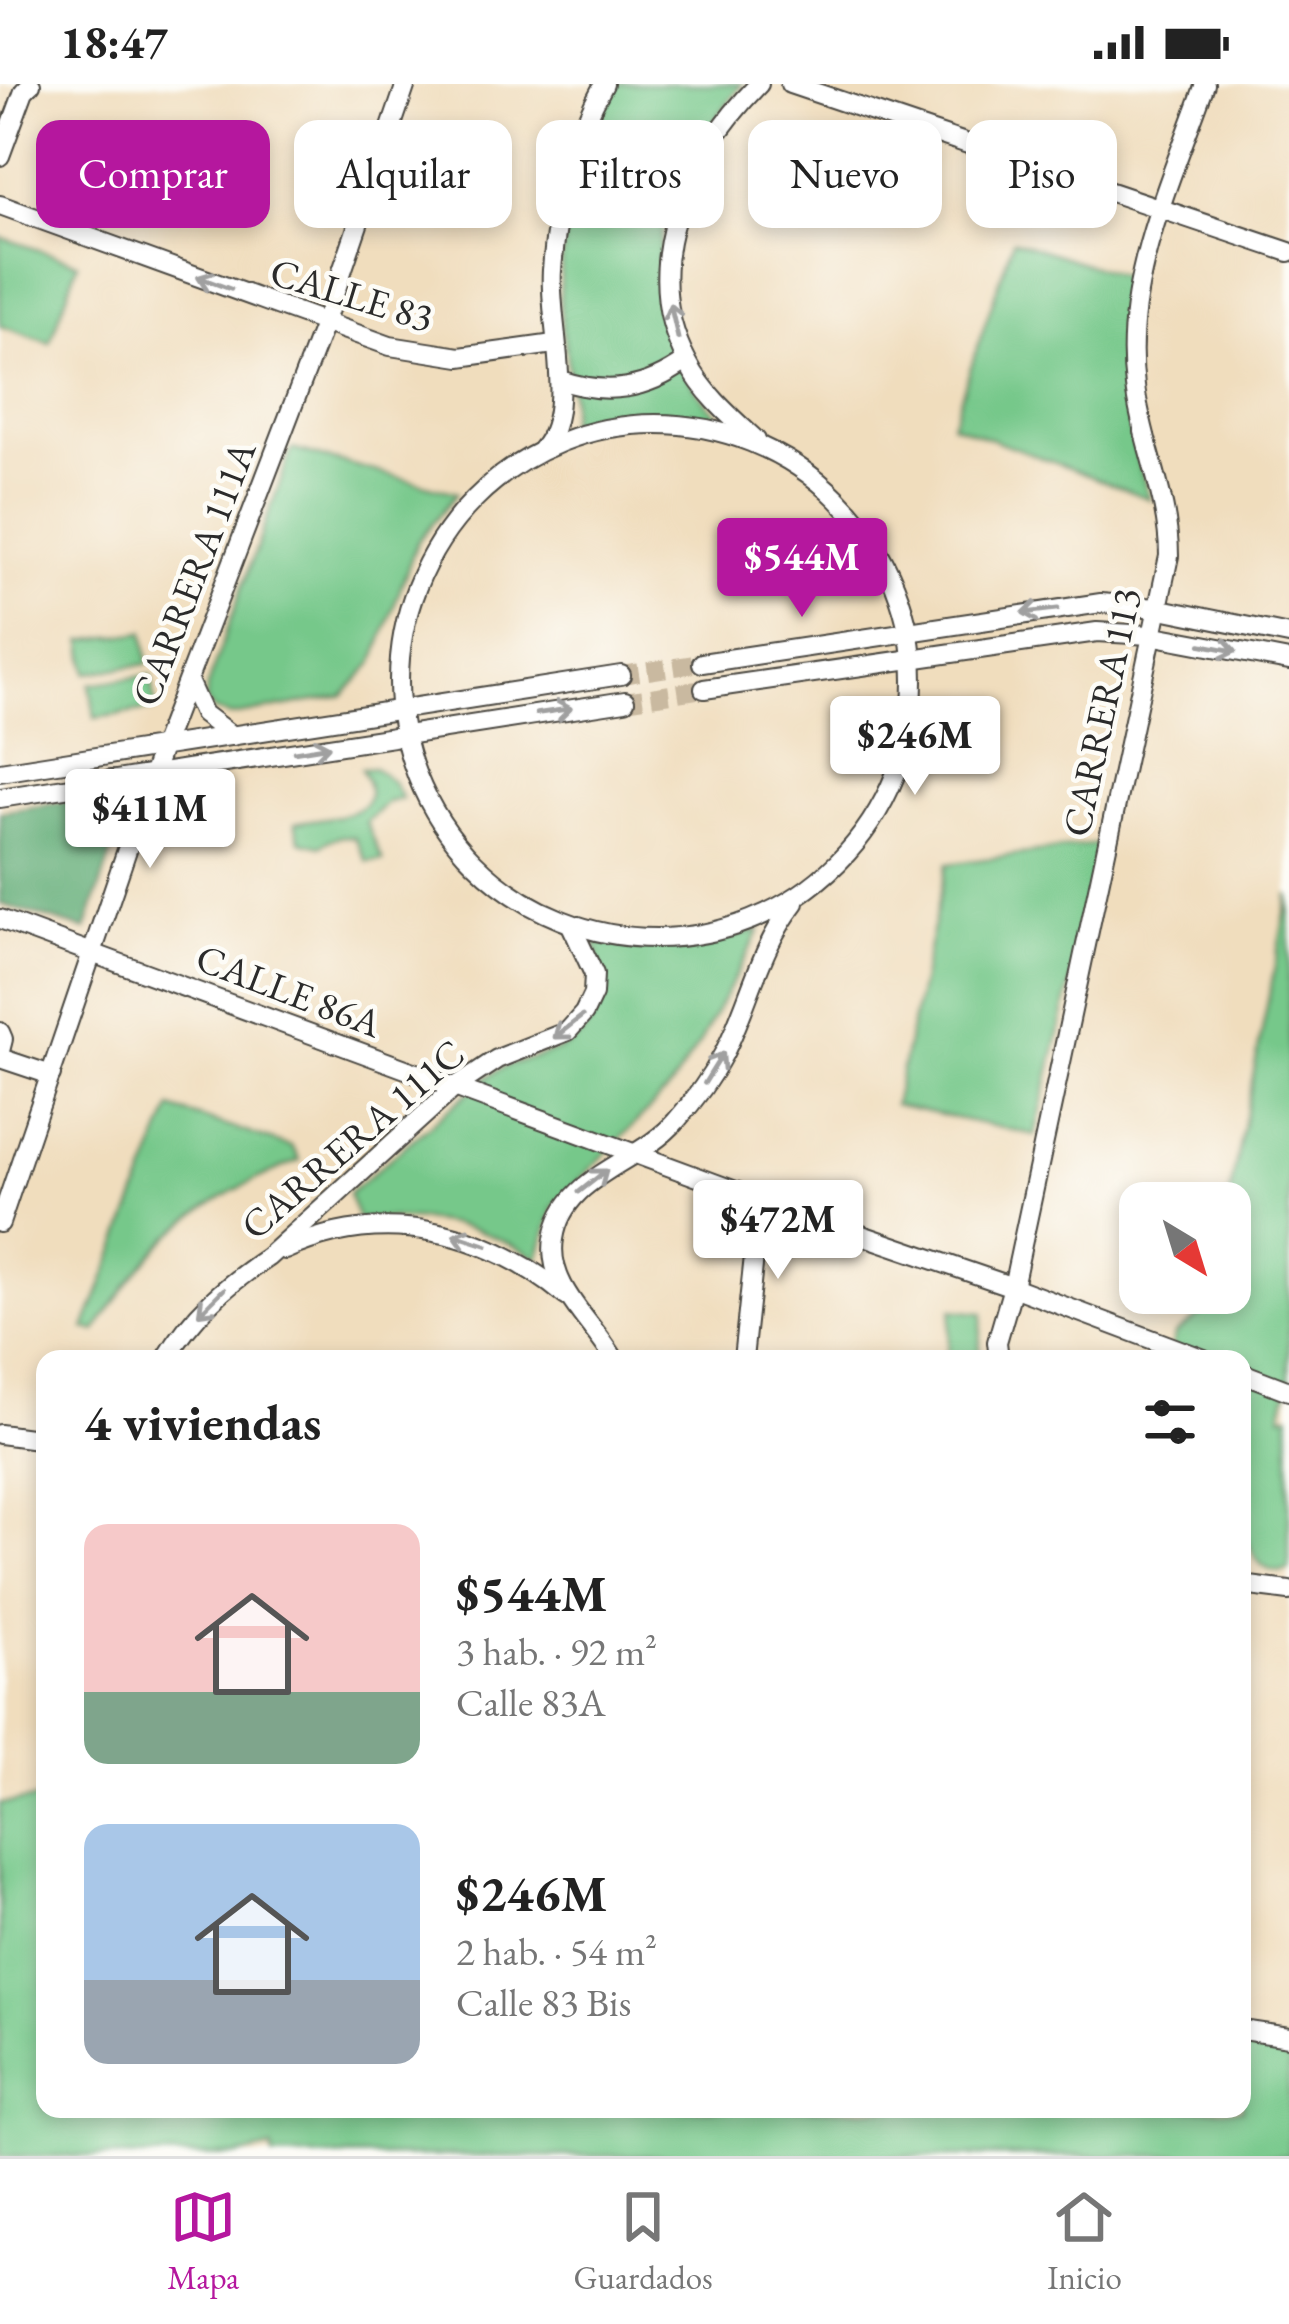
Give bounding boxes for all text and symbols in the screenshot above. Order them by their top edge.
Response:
text: 18:47 [60,13,168,71]
chip: Comprar [36,120,270,228]
chip: Alquilar [294,120,512,228]
chip: Filtros [536,120,724,228]
chip: Nuevo [748,120,942,228]
chip: Piso [966,120,1117,228]
street label: CALLE 83 [264,246,439,343]
one-way arrow [196,271,233,293]
one-way arrow [662,303,684,341]
street label: CARRERA 111A [120,433,268,713]
pin: $544M [718,518,886,620]
text: $544M [744,531,860,582]
street label: CARRERA 113 [1050,583,1153,841]
one-way arrow [1021,601,1060,623]
one-way arrow [1199,638,1238,660]
pin: $246M [831,696,999,798]
one-way arrow [534,699,573,722]
text: $246M [857,709,973,760]
one-way arrow [291,737,330,760]
pin: $411M [66,769,234,871]
text: $411M [92,782,208,833]
street label: CALLE 86A [189,932,390,1049]
one-way arrow [553,1013,585,1039]
street label: CARRERA 111C [230,1028,475,1251]
one-way arrow [702,1052,726,1086]
one-way arrow [576,1169,608,1195]
pin: $472M [694,1180,862,1282]
north arrow [1119,1182,1251,1314]
map controls [1119,1182,1251,1314]
text: $472M [720,1193,836,1244]
one-way arrow [452,1228,490,1250]
one-way arrow [197,1287,226,1315]
text: 4 viviendas [84,1389,321,1455]
icon: filters [1137,1389,1203,1455]
text: $544M [456,1560,607,1626]
icon: home [180,1572,324,1716]
text: 3 hab. · 92 m² [456,1626,657,1677]
text: Calle 83A [456,1677,605,1728]
text: $246M [456,1860,607,1926]
icon: home [180,1872,324,2016]
text: 2 hab. · 54 m² [456,1926,657,1977]
text: Calle 83 Bis [456,1977,631,2028]
tab: Mapa [167,2184,239,2299]
tab: Guardados [574,2184,713,2299]
tab: Inicio [1047,2184,1122,2299]

